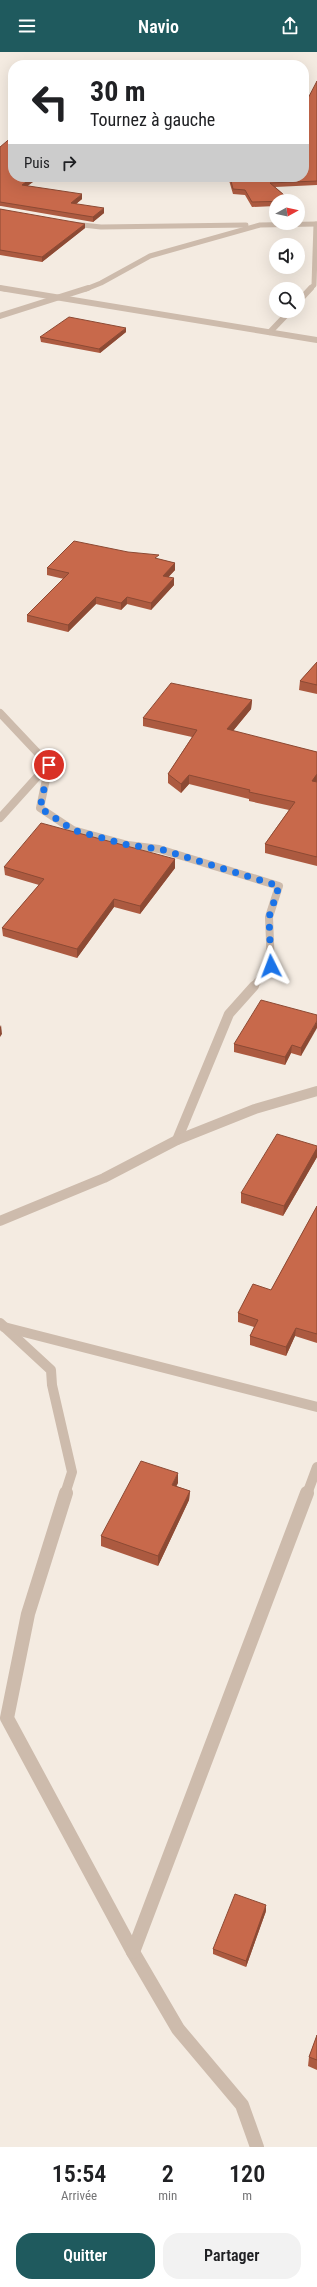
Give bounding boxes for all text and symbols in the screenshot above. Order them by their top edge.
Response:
icon: menu [16,15,38,37]
icon: share [279,15,301,37]
text: Navio [138,16,179,37]
text: 30 m [90,75,146,108]
icon: left [24,76,76,128]
text: Tournez à gauche [90,109,215,130]
icon: right [58,152,80,174]
text: Puis [24,154,50,172]
north arrow [269,194,305,230]
map controls [269,194,305,318]
button: sound [269,238,305,274]
button: search [269,282,305,318]
pin [32,748,66,782]
icon: arrive [38,754,60,776]
position arrow [250,945,292,987]
text: 15:54 [52,2160,106,2188]
text: 2 [162,2160,174,2188]
text: 120 [229,2160,265,2188]
text: Arrivée [61,2188,97,2203]
text: min [158,2188,177,2203]
text: m [242,2188,252,2203]
button: Quitter [16,2233,155,2279]
button: Partager [163,2233,301,2279]

